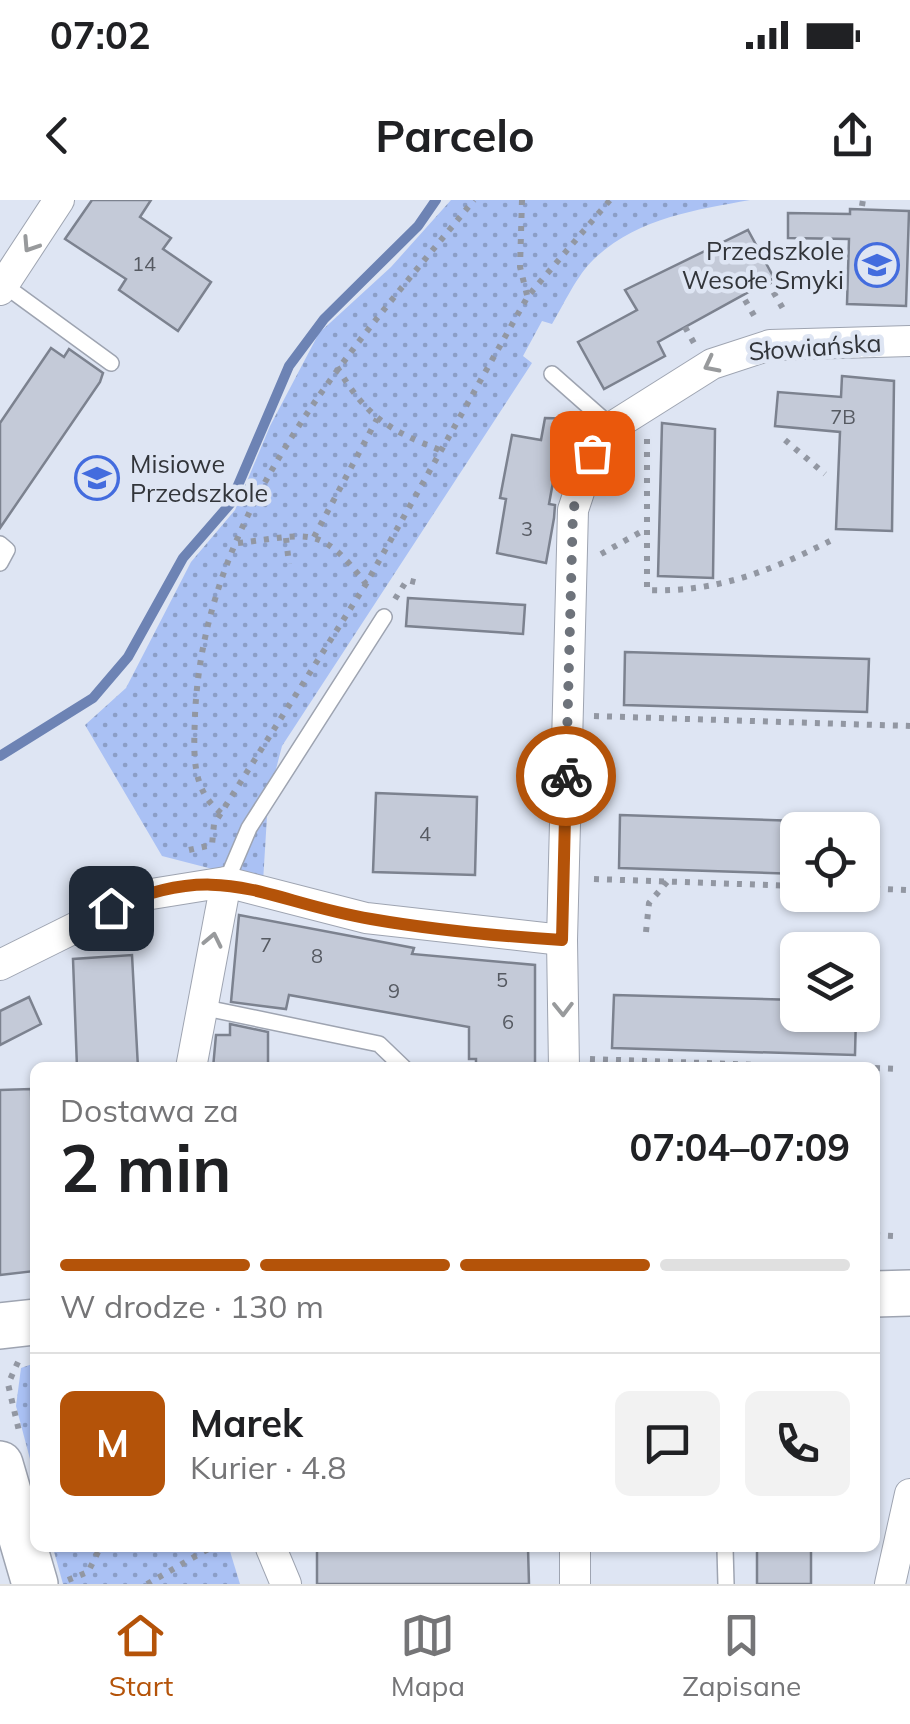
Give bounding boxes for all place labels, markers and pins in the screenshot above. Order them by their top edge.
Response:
place label: Przedszkole Wesołe Smyki [682,235,844,295]
school or university icon: Przedszkole Wesołe Smyki [854,242,900,288]
pin [550,411,635,496]
place label: Misiowe Przedszkole [130,448,268,508]
school or university icon: Misiowe Przedszkole [74,455,120,501]
pin [69,866,154,951]

